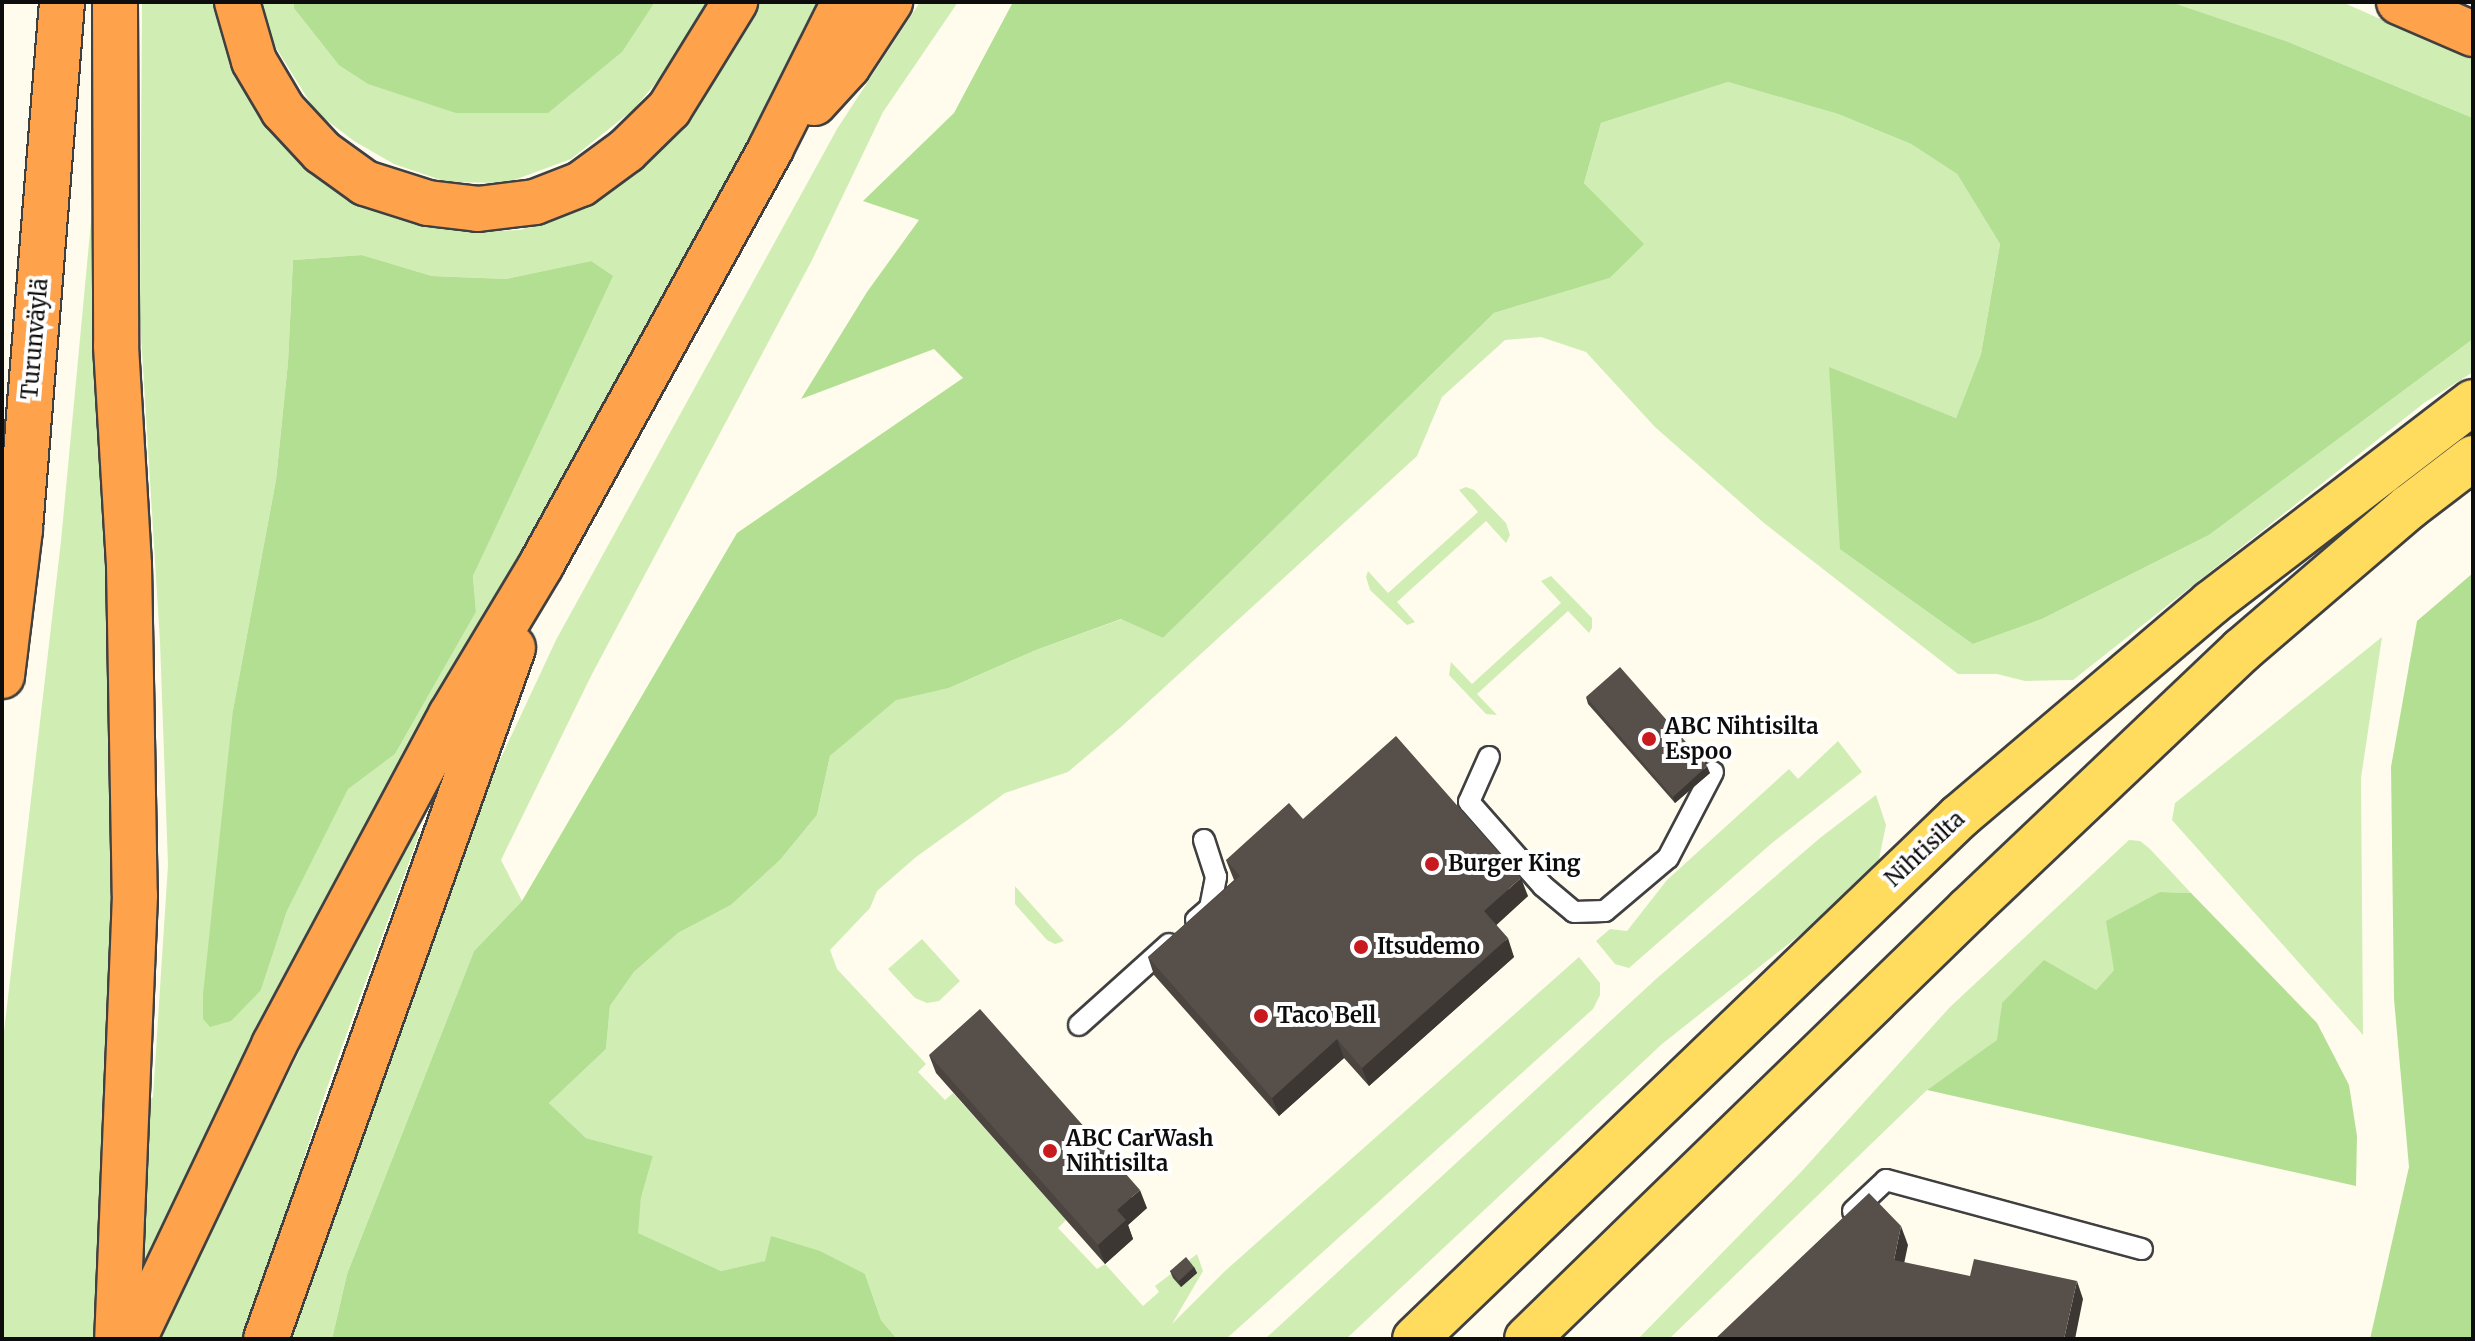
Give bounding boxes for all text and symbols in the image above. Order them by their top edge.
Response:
street label: Turunväylä [17,277,53,401]
place label: ABC Nihtisilta Espoo [1665,713,1819,764]
marker: ABC Nihtisilta Espoo [1640,730,1658,748]
street label: Nihtisilta [1880,806,1970,892]
place label: Burger King [1448,851,1580,877]
marker: Burger King [1423,855,1441,873]
place label: Itsudemo [1377,934,1480,960]
marker: Itsudemo [1352,938,1370,956]
place label: Taco Bell [1277,1003,1376,1029]
marker: Taco Bell [1252,1007,1270,1025]
place label: ABC CarWash Nihtisilta [1066,1125,1214,1176]
marker: ABC CarWash Nihtisilta [1041,1142,1059,1160]

